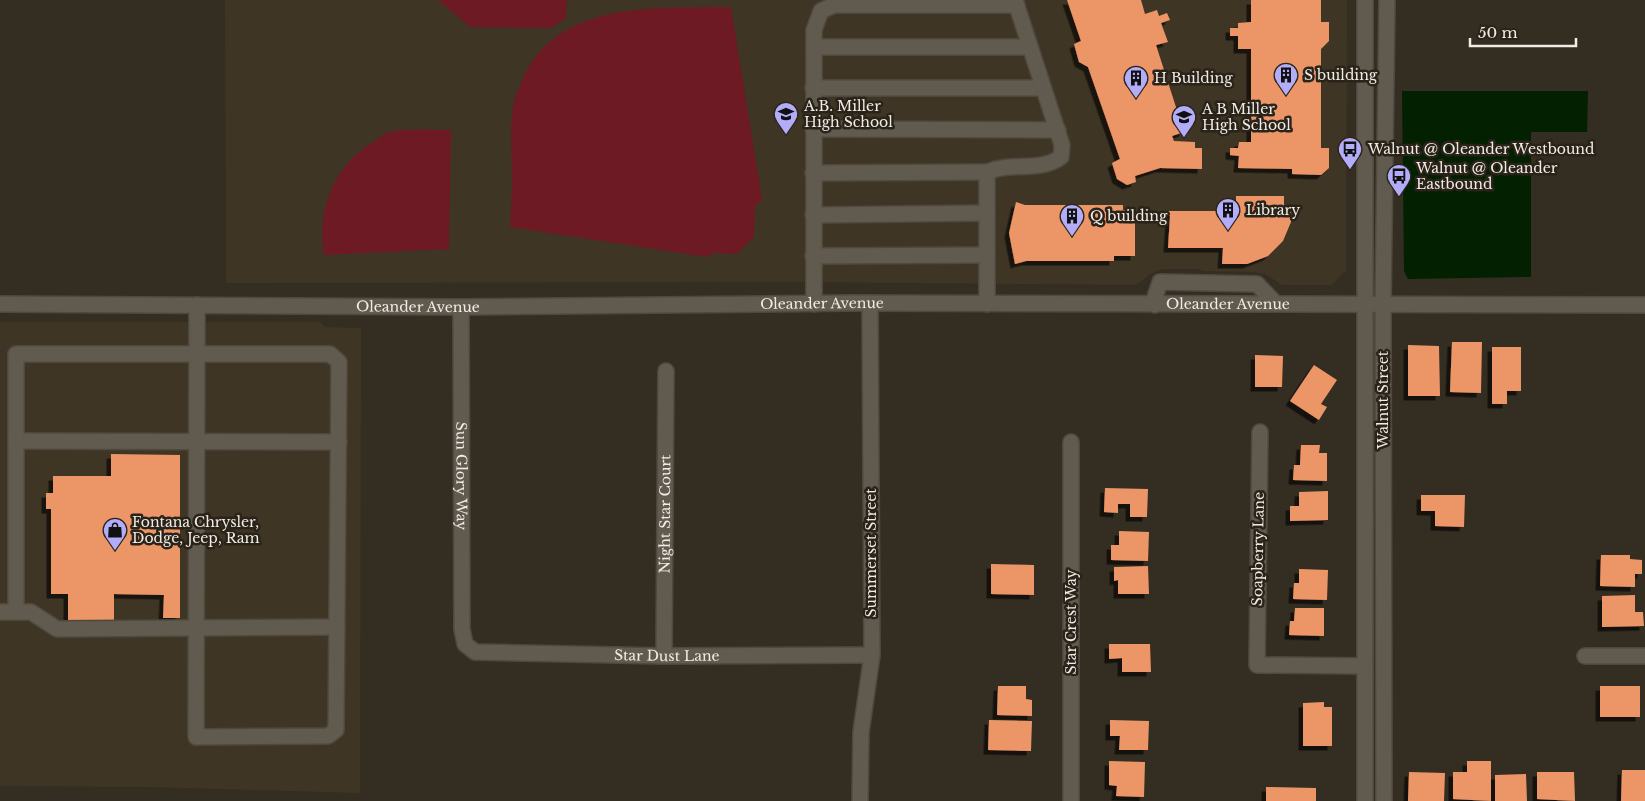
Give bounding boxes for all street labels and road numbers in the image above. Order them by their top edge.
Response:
street label: Oleander Avenue [760,294,884,313]
street label: Oleander Avenue [1166,295,1290,313]
street label: Oleander Avenue [356,297,480,316]
street label: Walnut Street [1374,350,1392,450]
street label: Sun Glory Way [452,422,471,530]
street label: Night Star Court [656,454,674,573]
street label: Summerset Street [862,488,880,617]
street label: Soapberry Lane [1248,492,1268,606]
street label: Star Crest Way [1062,570,1080,674]
street label: Star Dust Lane [614,646,720,665]

